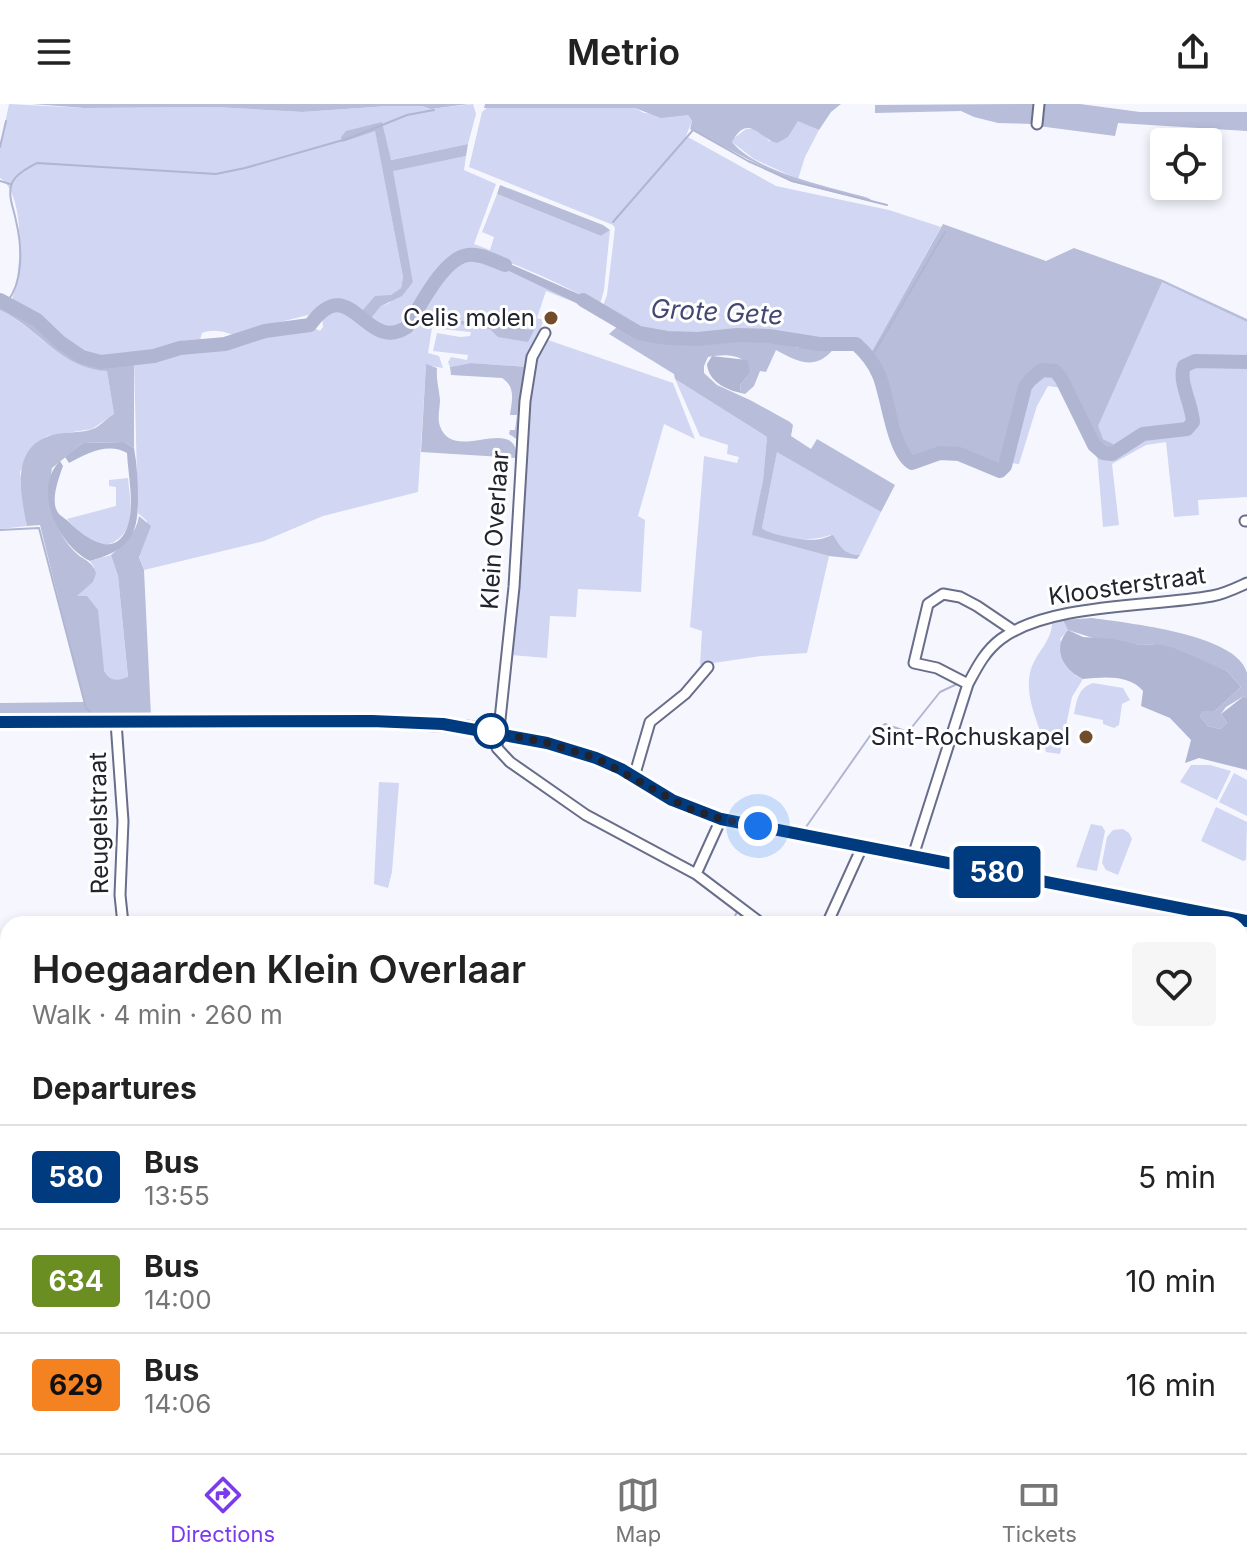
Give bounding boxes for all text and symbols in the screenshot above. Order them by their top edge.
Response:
icon: menu [32,30,76,74]
text: Metrio [567,30,680,74]
icon: share [1171,30,1215,74]
map controls [1150,128,1222,200]
button: locate [1150,128,1222,200]
water label: Grote Gete [650,293,784,330]
place label: Celis molen [403,303,535,332]
marker: Celis molen [542,309,560,327]
street label: Klein Overlaar [474,450,515,610]
street label: Kloosterstraat [1046,560,1208,611]
unlabelled marker [474,714,508,748]
place label: Sint-Rochuskapel [871,722,1070,751]
marker: Sint-Rochuskapel [1077,728,1095,746]
street label: Reugelstraat [83,752,114,894]
your location [738,806,778,846]
line badge: 580 [951,846,1043,898]
text: 580 [969,855,1025,889]
button: heart [1132,942,1216,1026]
text: Hoegaarden Klein Overlaar [32,946,526,992]
text: Walk · 4 min · 260 m [32,999,283,1030]
text: Departures [32,1070,197,1106]
text: Bus [144,1144,199,1180]
text: 5 min [1138,1159,1216,1195]
text: 580 [48,1160,104,1194]
text: 13:55 [144,1180,210,1211]
text: Bus [144,1248,199,1284]
text: 10 min [1125,1263,1216,1299]
text: 634 [48,1264,104,1298]
text: 14:00 [144,1284,212,1315]
text: Bus [144,1352,199,1388]
text: 16 min [1125,1367,1216,1403]
text: 629 [49,1368,103,1402]
text: 14:06 [144,1388,211,1419]
tab: Directions [170,1473,275,1547]
tab: Map [616,1473,661,1547]
tab: Tickets [1002,1473,1077,1547]

